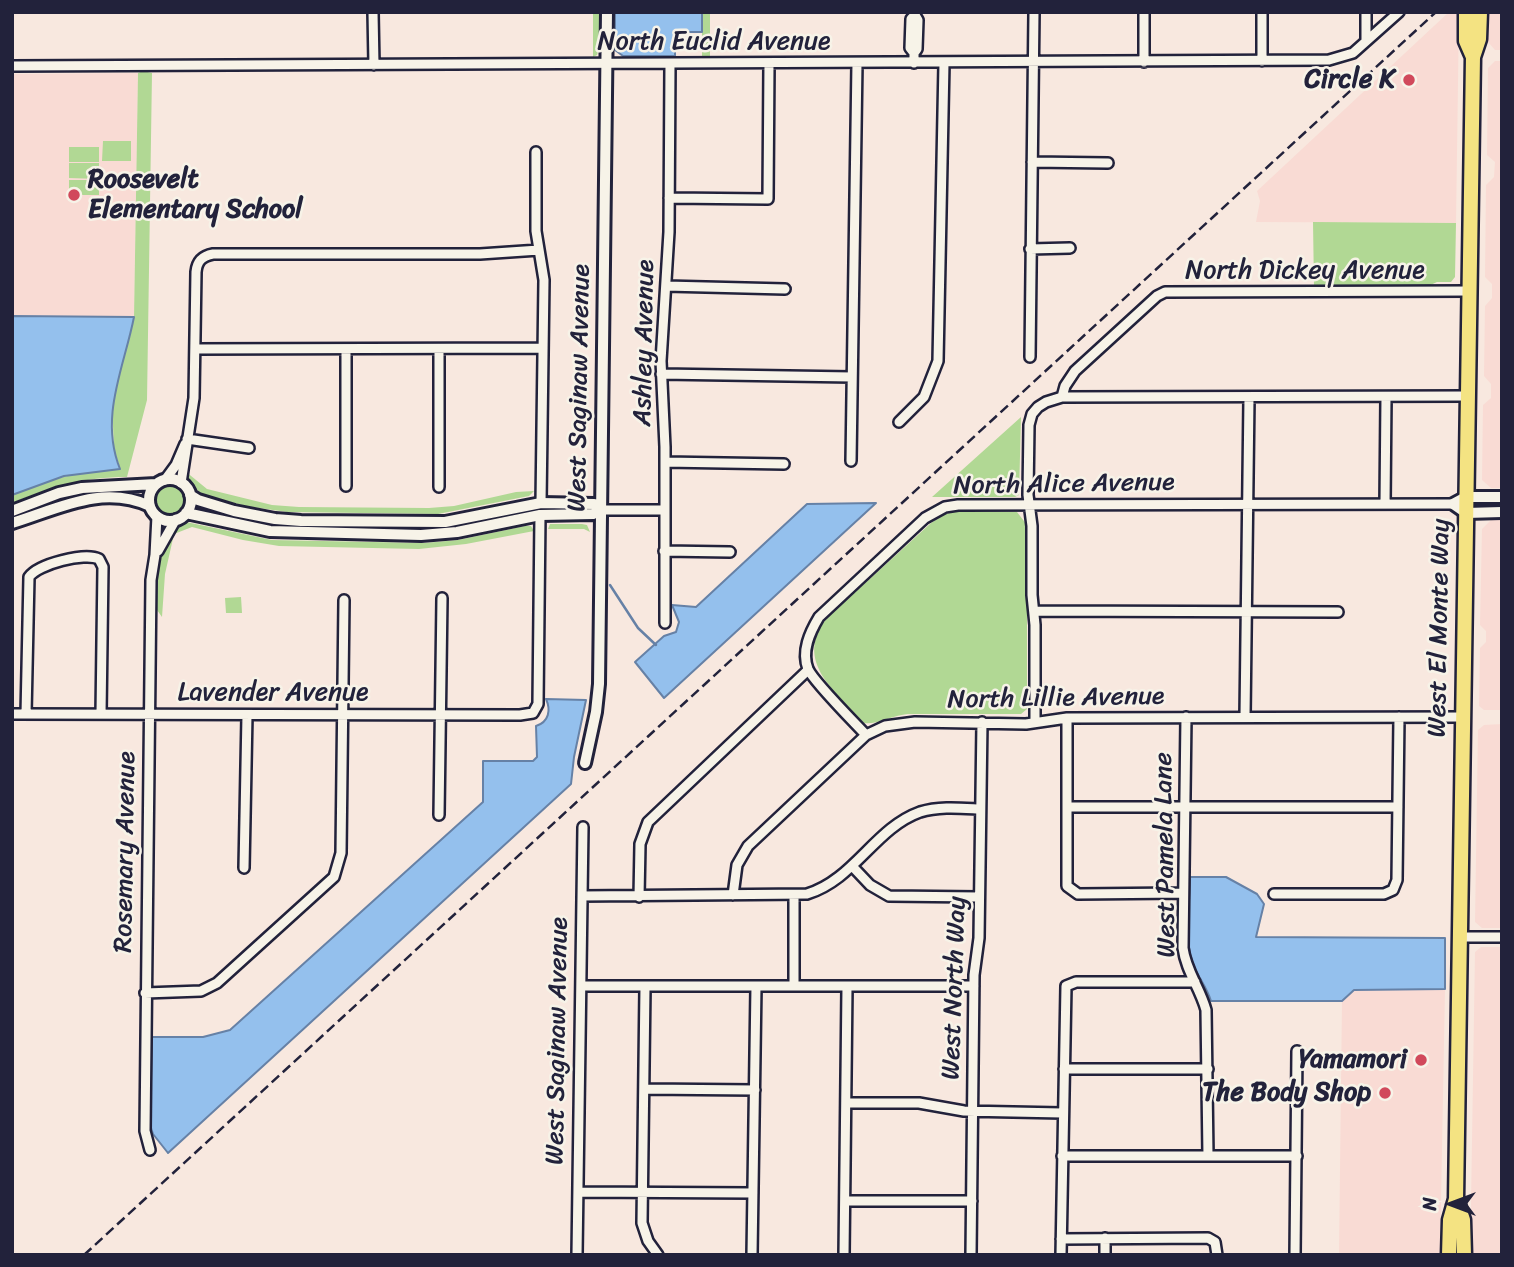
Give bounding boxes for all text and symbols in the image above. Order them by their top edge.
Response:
street label: North Euclid Avenue [597,26,831,58]
place label: Circle K [1305,64,1395,96]
marker: Circle K [1401,72,1417,88]
place label: Roosevelt Elementary School [88,164,303,226]
marker: Roosevelt Elementary School [66,187,82,203]
street label: North Dickey Avenue [1185,255,1425,287]
street label: Ashley Avenue [628,259,662,427]
street label: West Saginaw Avenue [562,264,598,512]
street label: North Alice Avenue [953,467,1175,503]
street label: West El Monte Way [1422,518,1458,738]
street label: Lavender Avenue [177,677,369,709]
street label: North Lillie Avenue [947,682,1165,716]
street label: Rosemary Avenue [109,751,143,953]
street label: West Pamela Lane [1149,752,1183,958]
street label: West North Way [936,896,974,1080]
street label: West Saginaw Avenue [540,917,576,1165]
place label: Yamamori [1299,1044,1407,1076]
marker: Yamamori [1413,1052,1429,1068]
place label: The Body Shop [1202,1077,1371,1109]
marker: The Body Shop [1377,1085,1393,1101]
north arrow [1416,1169,1486,1239]
text: N [1413,1197,1446,1211]

